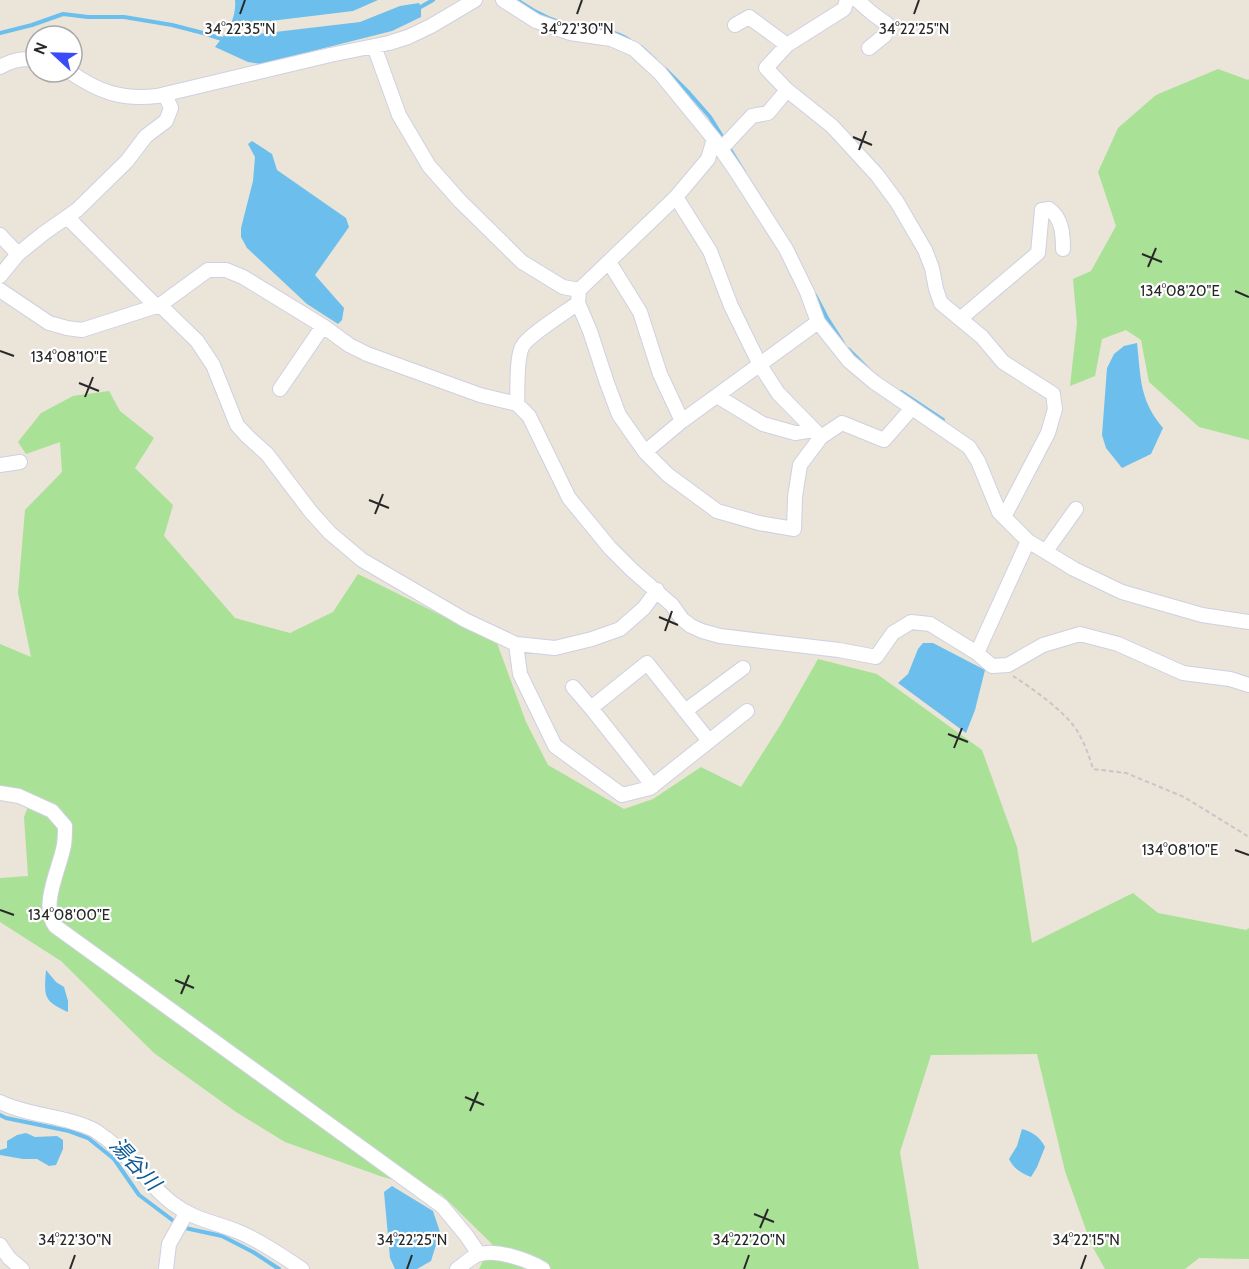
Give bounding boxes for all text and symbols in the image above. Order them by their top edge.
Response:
text: 34°22'35"N [205,20,275,38]
text: 34°22'30"N [540,20,614,38]
text: 34°22'25"N [879,20,949,38]
north arrow [24,24,84,84]
text: N [30,40,51,57]
text: 134°08'20"E [1140,282,1220,300]
text: 134°08'10"E [31,348,107,366]
text: 134°08'10"E [1142,841,1218,859]
text: 134°08'00"E [28,906,110,924]
water label: 湯谷川 [105,1132,167,1197]
text: 34°22'30"N [38,1231,112,1249]
text: 34°22'25"N [377,1231,447,1249]
text: 34°22'20"N [712,1231,786,1249]
text: 34°22'15"N [1052,1231,1120,1249]

